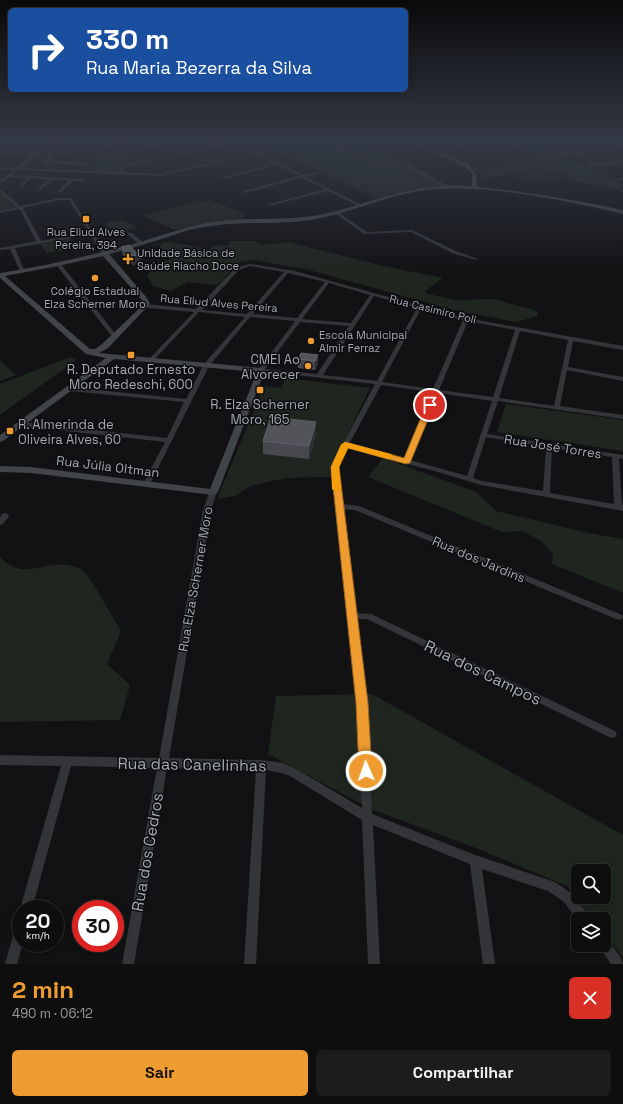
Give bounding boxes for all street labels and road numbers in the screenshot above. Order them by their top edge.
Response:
street label: Rua Eliud Alves Pereira [160,291,279,315]
street label: Rua Casimiro Poli [388,291,478,327]
street label: Rua José Torres [503,430,603,463]
street label: Rua Júlia Oltman [55,452,161,481]
street label: Rua Elza Scherner Moro [174,505,217,653]
street label: Rua dos Jardins [430,532,528,587]
street label: Rua dos Campos [421,635,545,710]
street label: Rua das Canelinhas [117,753,267,776]
street label: Rua dos Cedros [127,791,168,913]

